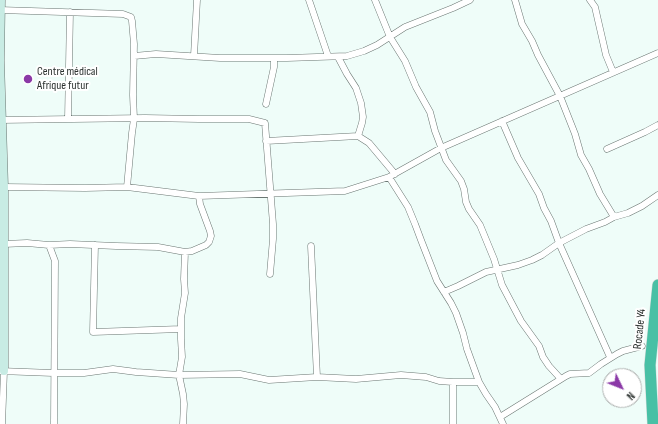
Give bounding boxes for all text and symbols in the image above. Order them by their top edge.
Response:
place label: Centre médical Afrique futur [37,65,98,93]
marker: Centre médical Afrique futur [22,73,34,85]
street label: Rocade Y4 [631,308,649,350]
north arrow [602,368,642,408]
text: N [624,389,637,402]

